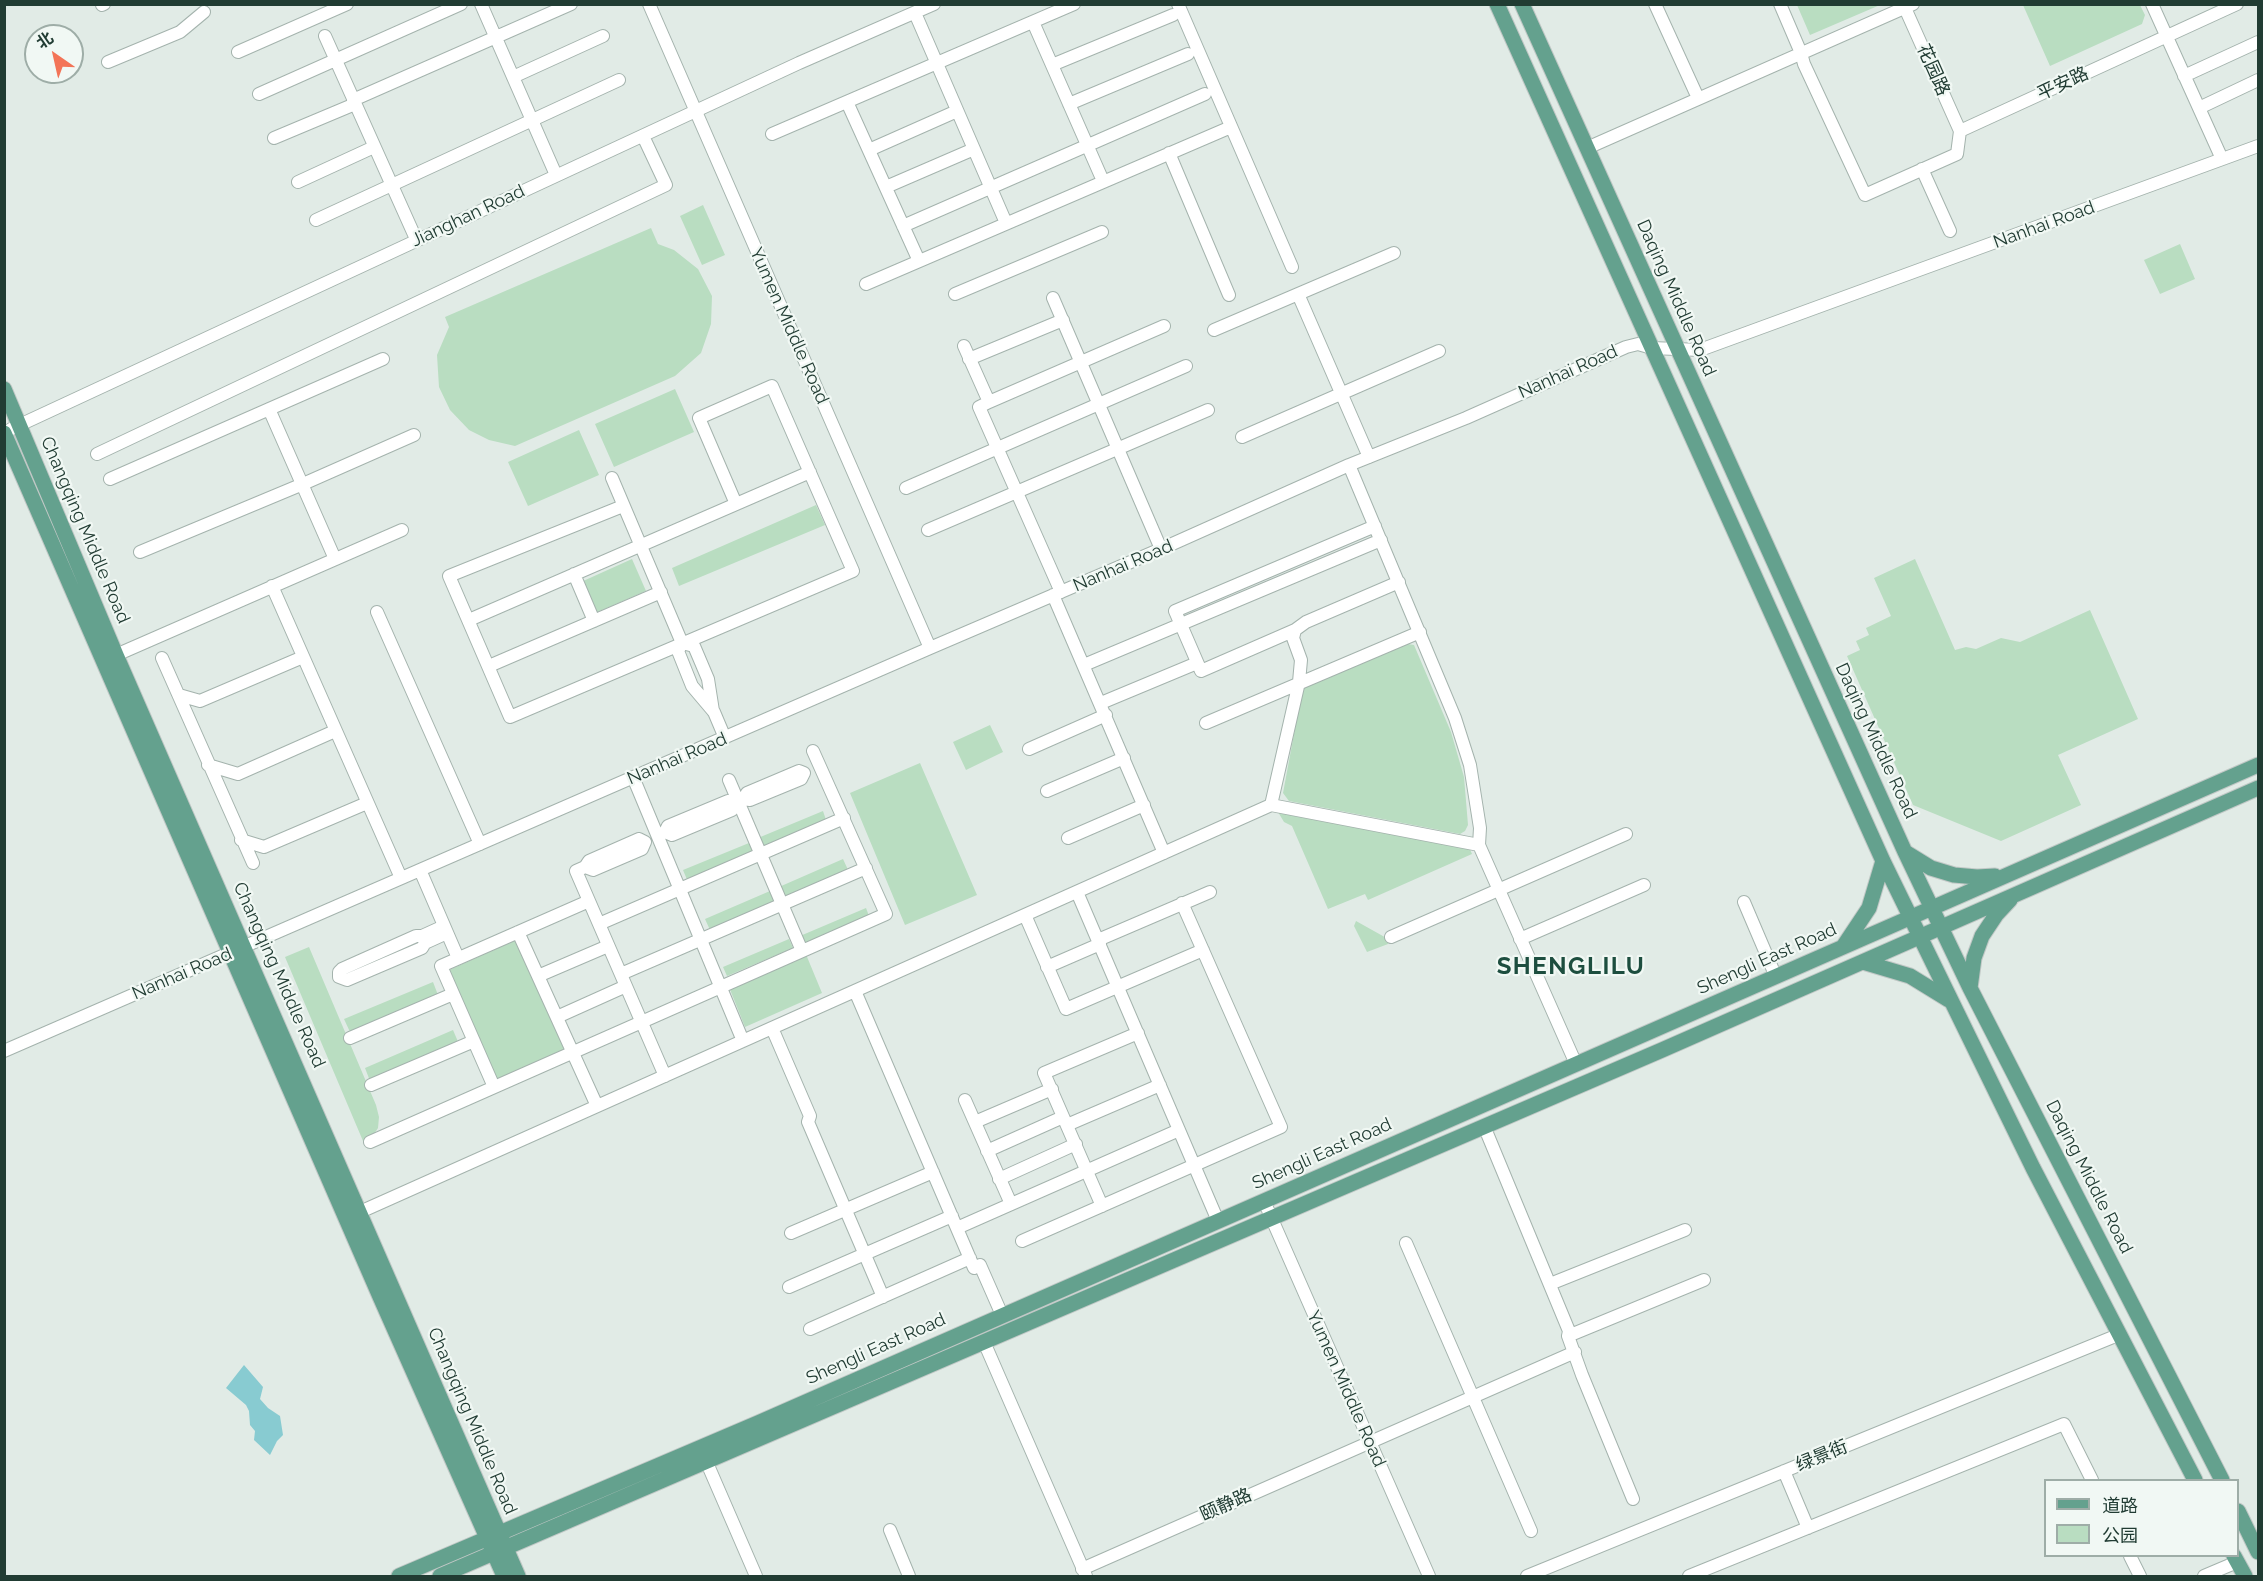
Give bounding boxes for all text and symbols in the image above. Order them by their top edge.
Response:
north arrow [24,24,84,84]
text: 北 [33,28,57,53]
street label: 花园路 [1912,41,1954,99]
street label: 平安路 [2034,63,2092,105]
street label: Jianghan Road [408,180,528,252]
street label: Nanhai Road [1990,197,2098,253]
street label: Daqing Middle Road [1632,216,1720,380]
street label: Yumen Middle Road [745,244,833,408]
street label: Nanhai Road [1515,341,1621,403]
street label: Changqing Middle Road [36,433,134,627]
street label: Nanhai Road [1070,535,1176,597]
street label: Daqing Middle Road [1830,660,1922,822]
street label: Nanhai Road [624,728,730,790]
street label: Changqing Middle Road [228,879,330,1071]
street label: Shengli East Road [1694,919,1840,999]
street label: Nanhai Road [129,943,235,1005]
district label: SHENGLILU [1497,953,1645,981]
street label: Daqing Middle Road [2041,1097,2137,1257]
street label: Shengli East Road [1249,1114,1395,1194]
street label: Yumen Middle Road [1302,1307,1390,1471]
street label: Shengli East Road [803,1309,949,1389]
street label: Changqing Middle Road [423,1324,521,1518]
street label: 绿景街 [1793,1436,1851,1476]
legend [2044,1479,2239,1557]
street label: 颐静路 [1197,1484,1255,1526]
text: 道路 [2102,1495,2138,1516]
text: 公园 [2102,1525,2138,1546]

